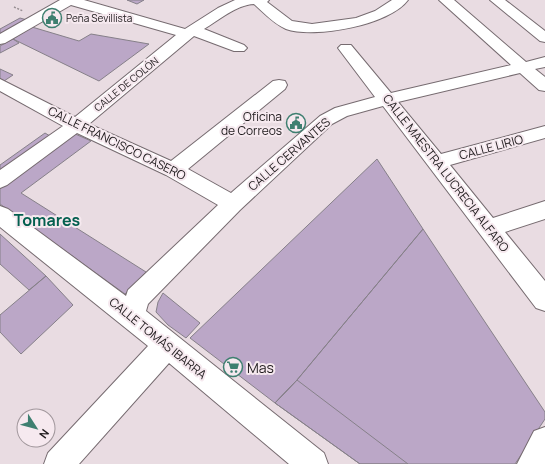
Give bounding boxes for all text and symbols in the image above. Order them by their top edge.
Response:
public building icon: Peña Sevillista [41,7,63,29]
place label: Peña Sevillista [66,11,132,25]
street label: CALLE DE COLÓN [91,54,161,114]
street label: CALLE MAESTRA LUCRECIA ALFARO [379,91,513,256]
street label: CALLE FRANCISCO CASERO [45,102,189,184]
place label: Oficina de Correos [221,108,282,139]
public building icon: Oficina de Correos [285,112,307,134]
street label: CALLE CERVANTES [244,114,334,194]
street label: CALLE LIRIO [457,130,525,164]
district label: Tomares [14,209,81,231]
street label: CALLE TOMÁS IBARRA [106,293,211,383]
supermarket icon: Mas [222,356,244,378]
place label: Mas [247,358,274,377]
north arrow [16,408,56,448]
text: N [36,427,53,442]

